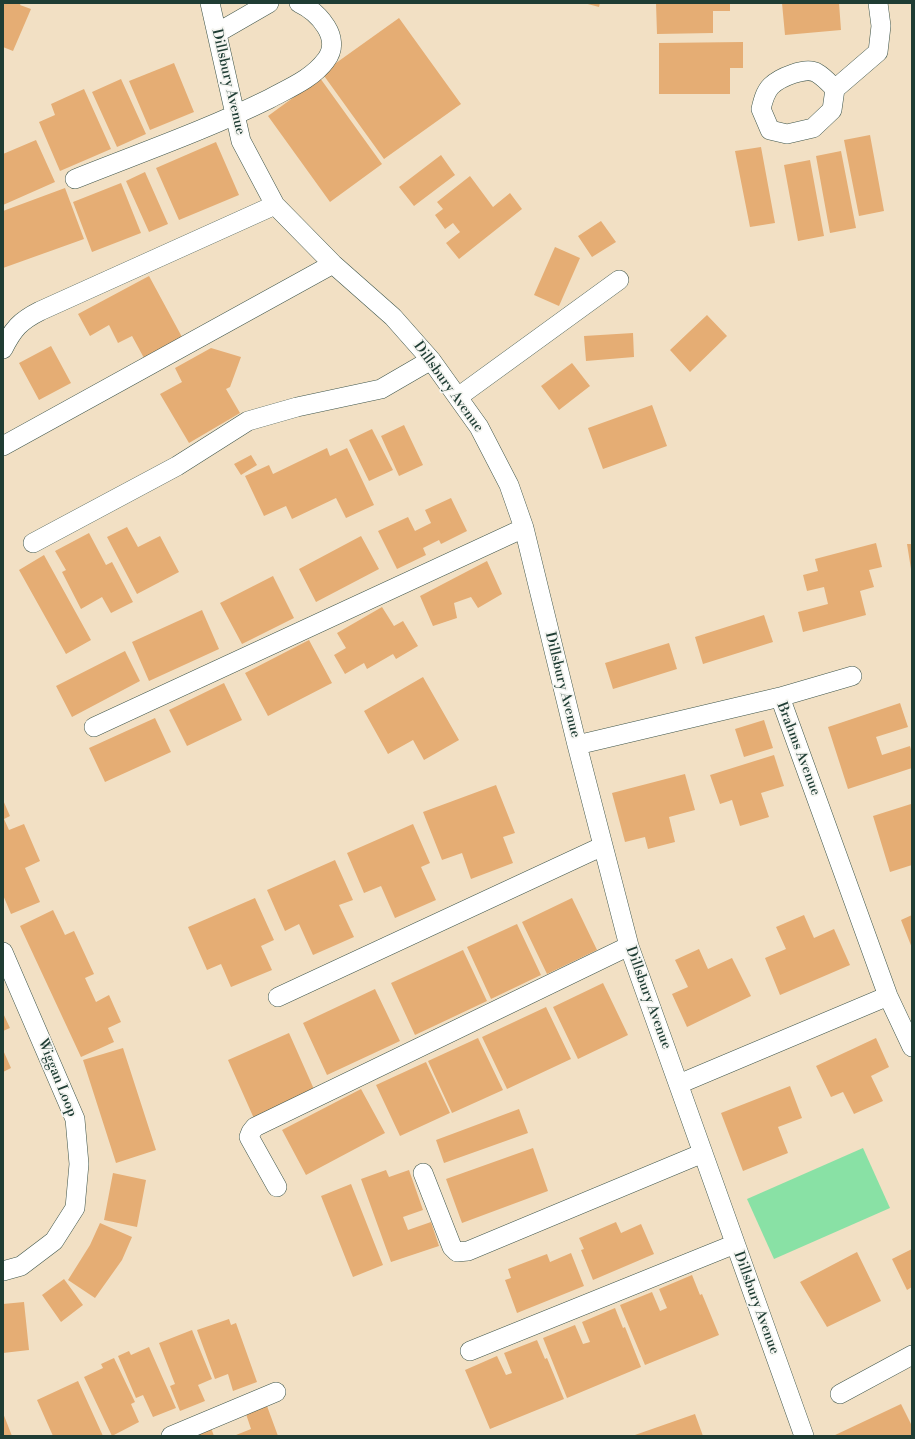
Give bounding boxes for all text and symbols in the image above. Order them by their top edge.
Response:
street label: Dillsbury Avenue [208,27,248,137]
street label: Dillsbury Avenue [409,338,487,436]
street label: Dillsbury Avenue [541,630,583,740]
street label: Brahms Avenue [772,700,824,798]
street label: Dillsbury Avenue [622,944,674,1052]
street label: Wiggan Loop [34,1037,80,1119]
street label: Dillsbury Avenue [730,1249,782,1357]

